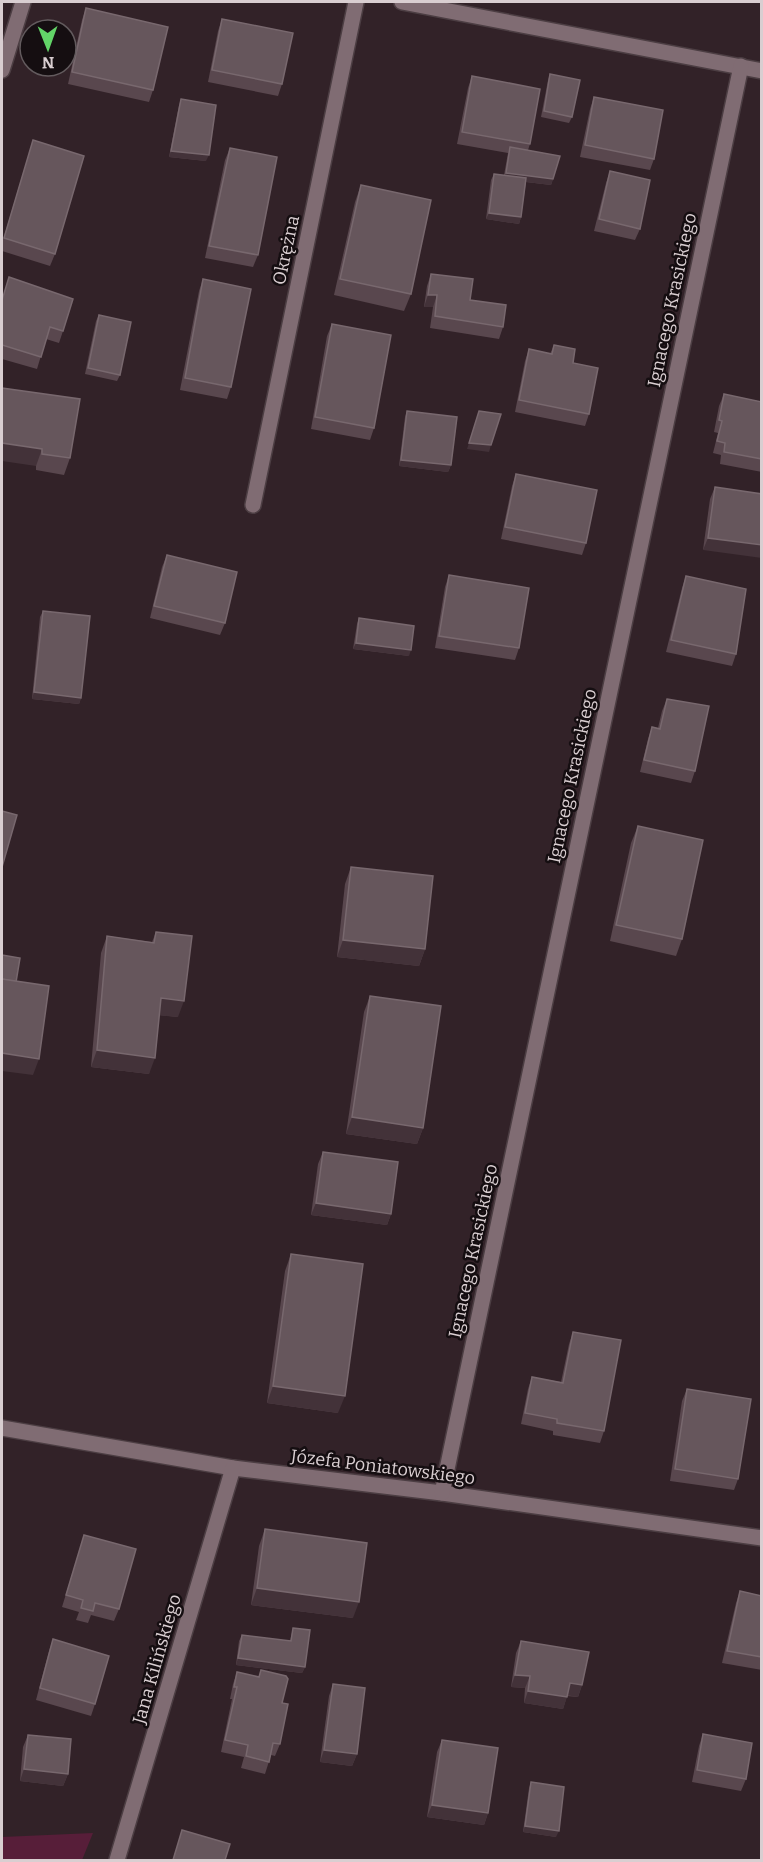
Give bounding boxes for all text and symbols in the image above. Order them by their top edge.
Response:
north arrow [18,18,78,78]
text: N [42,53,55,72]
street label: Ignacego Krasickiego [643,211,701,389]
street label: Okrężna [268,213,304,287]
street label: Ignacego Krasickiego [543,687,601,865]
street label: Ignacego Krasickiego [444,1162,502,1340]
street label: Józefa Poniatowskiego [289,1445,476,1489]
street label: Jana Kilińskiego [128,1592,186,1727]

